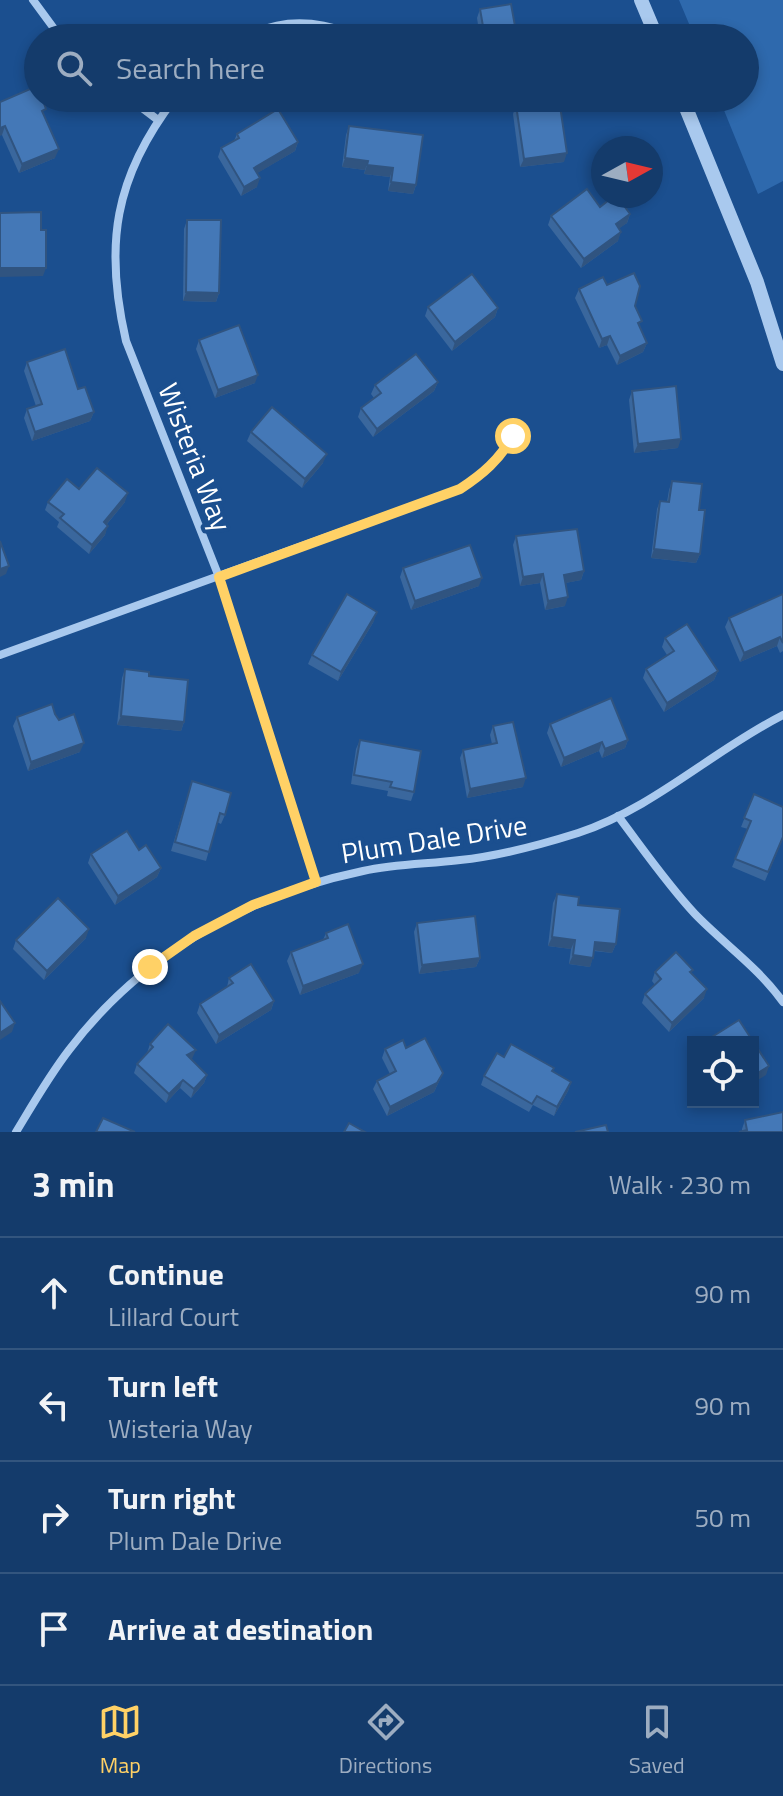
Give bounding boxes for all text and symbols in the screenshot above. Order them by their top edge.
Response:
search box [24,24,759,112]
text: Search here [116,45,265,91]
icon: search [52,46,96,90]
north arrow [591,136,663,208]
street label: Wisteria Way [147,376,243,537]
route start [495,418,531,454]
street label: Plum Dale Drive [338,803,530,874]
route end [132,949,168,985]
map controls [687,1036,759,1108]
button: locate [687,1036,759,1108]
text: 3 min [32,1158,115,1210]
text: Walk · 230 m [609,1165,751,1204]
text: Continue [108,1251,224,1297]
icon: ahead [32,1271,76,1315]
text: 90 m [694,1274,751,1313]
text: Lillard Court [108,1297,239,1336]
text: Turn left [108,1363,218,1409]
icon: left [32,1383,76,1427]
text: 90 m [694,1386,751,1425]
text: Wisteria Way [108,1409,253,1448]
text: Turn right [108,1475,236,1521]
icon: right [32,1495,76,1539]
text: 50 m [694,1498,751,1537]
text: Plum Dale Drive [108,1521,282,1560]
text: Arrive at destination [108,1606,373,1652]
icon: arrive [32,1607,76,1651]
tab: Map [98,1700,142,1782]
tab: Directions [339,1700,432,1782]
tab: Saved [629,1700,685,1782]

